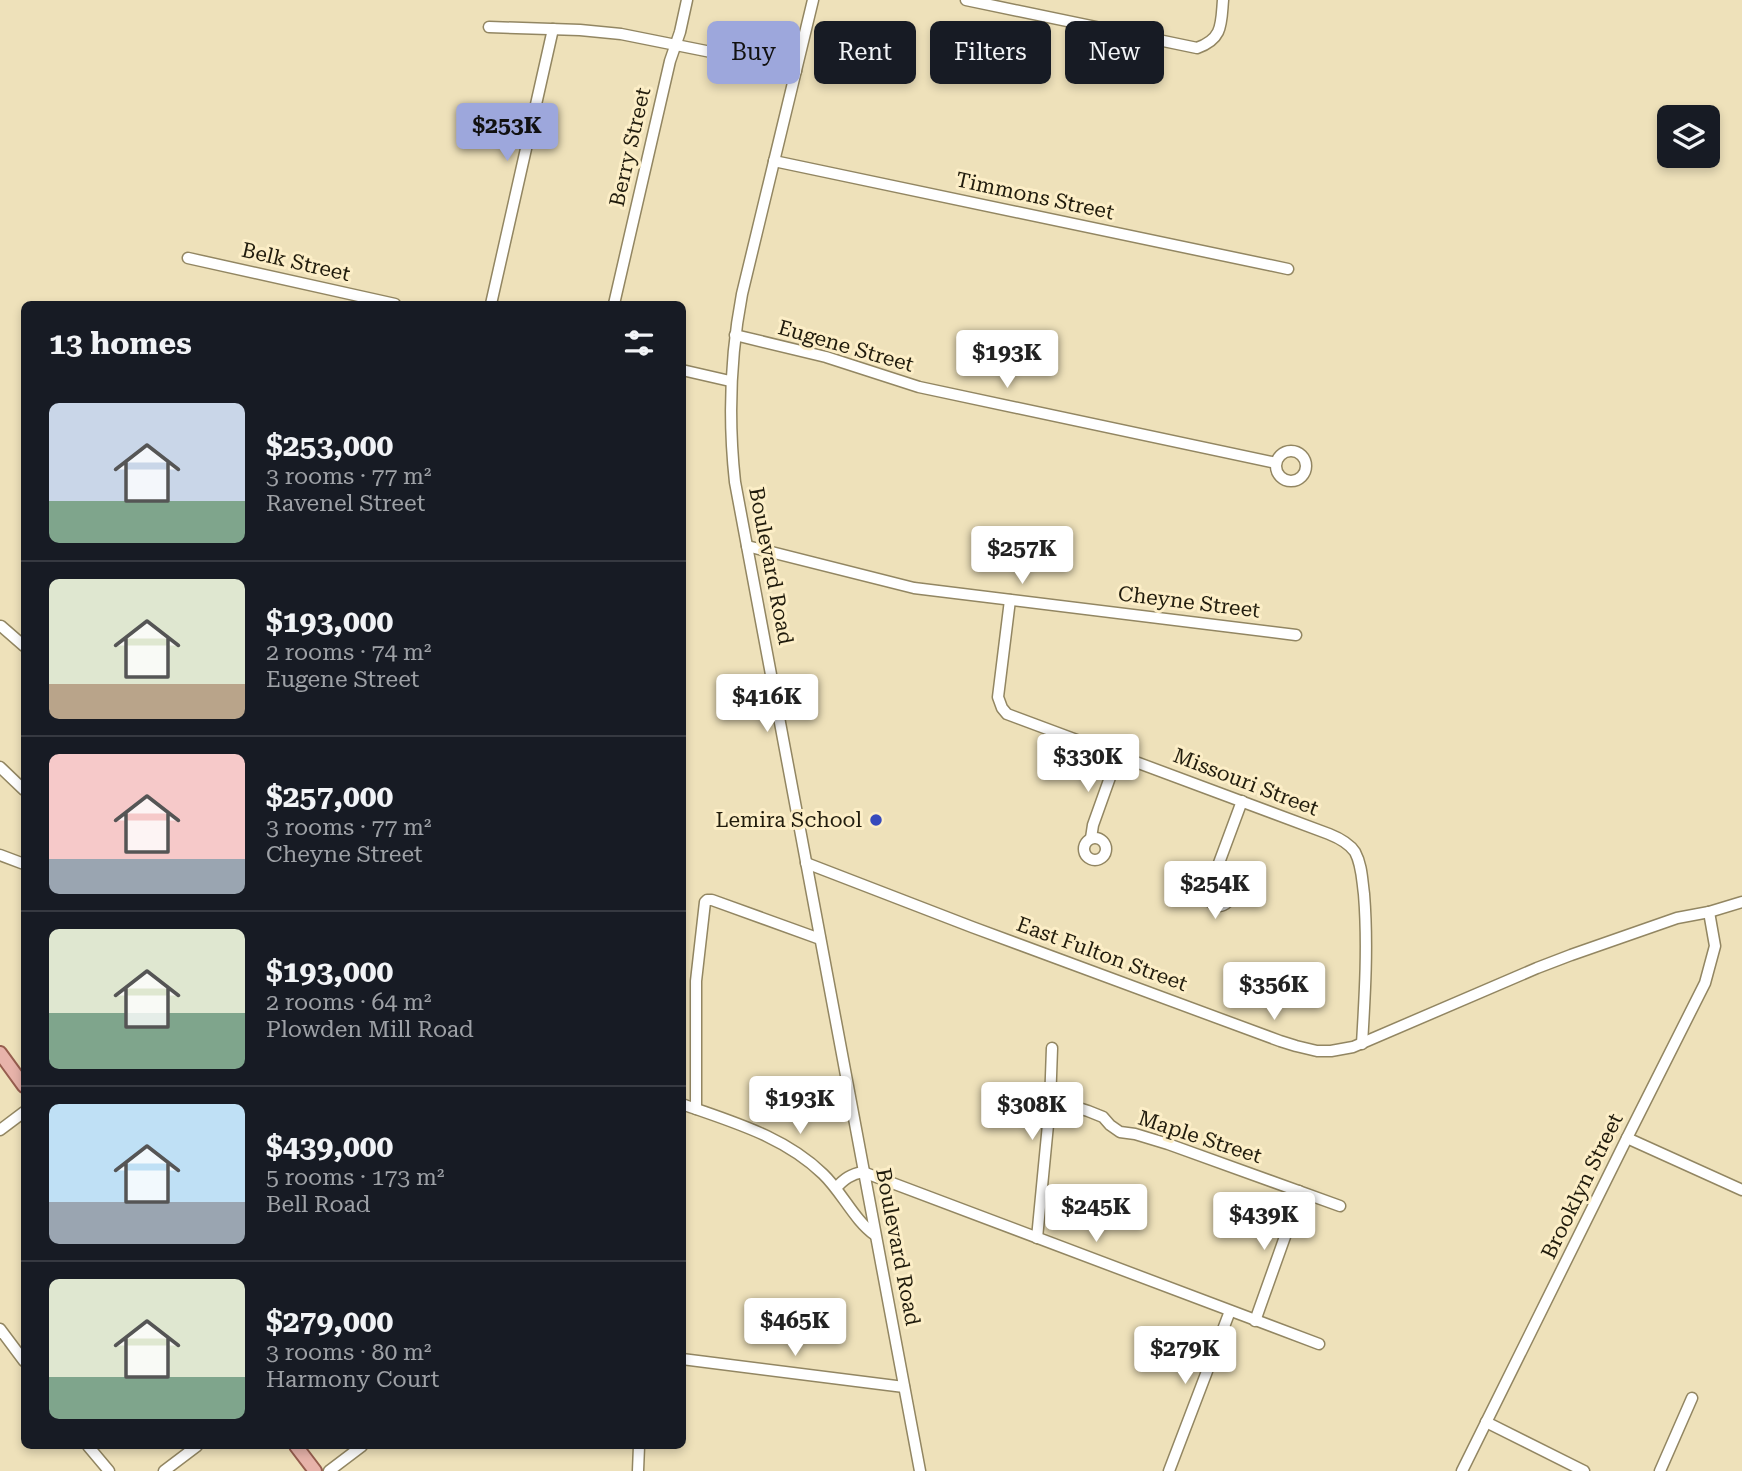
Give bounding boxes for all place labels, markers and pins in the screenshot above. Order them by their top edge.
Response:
pin: $253K [458,104,556,163]
pin: $193K [958,330,1056,390]
pin: $257K [973,526,1071,586]
pin: $416K [718,674,816,734]
pin: $330K [1039,734,1137,794]
place label: Lemira School [715,808,862,832]
marker: Lemira School [868,812,884,828]
pin: $254K [1166,862,1264,921]
pin: $356K [1225,962,1323,1022]
pin: $193K [751,1076,849,1136]
pin: $308K [983,1082,1081,1142]
pin: $245K [1047,1184,1145,1244]
pin: $439K [1215,1192,1313,1252]
pin: $465K [746,1298,844,1358]
pin: $279K [1136,1326,1234,1386]

